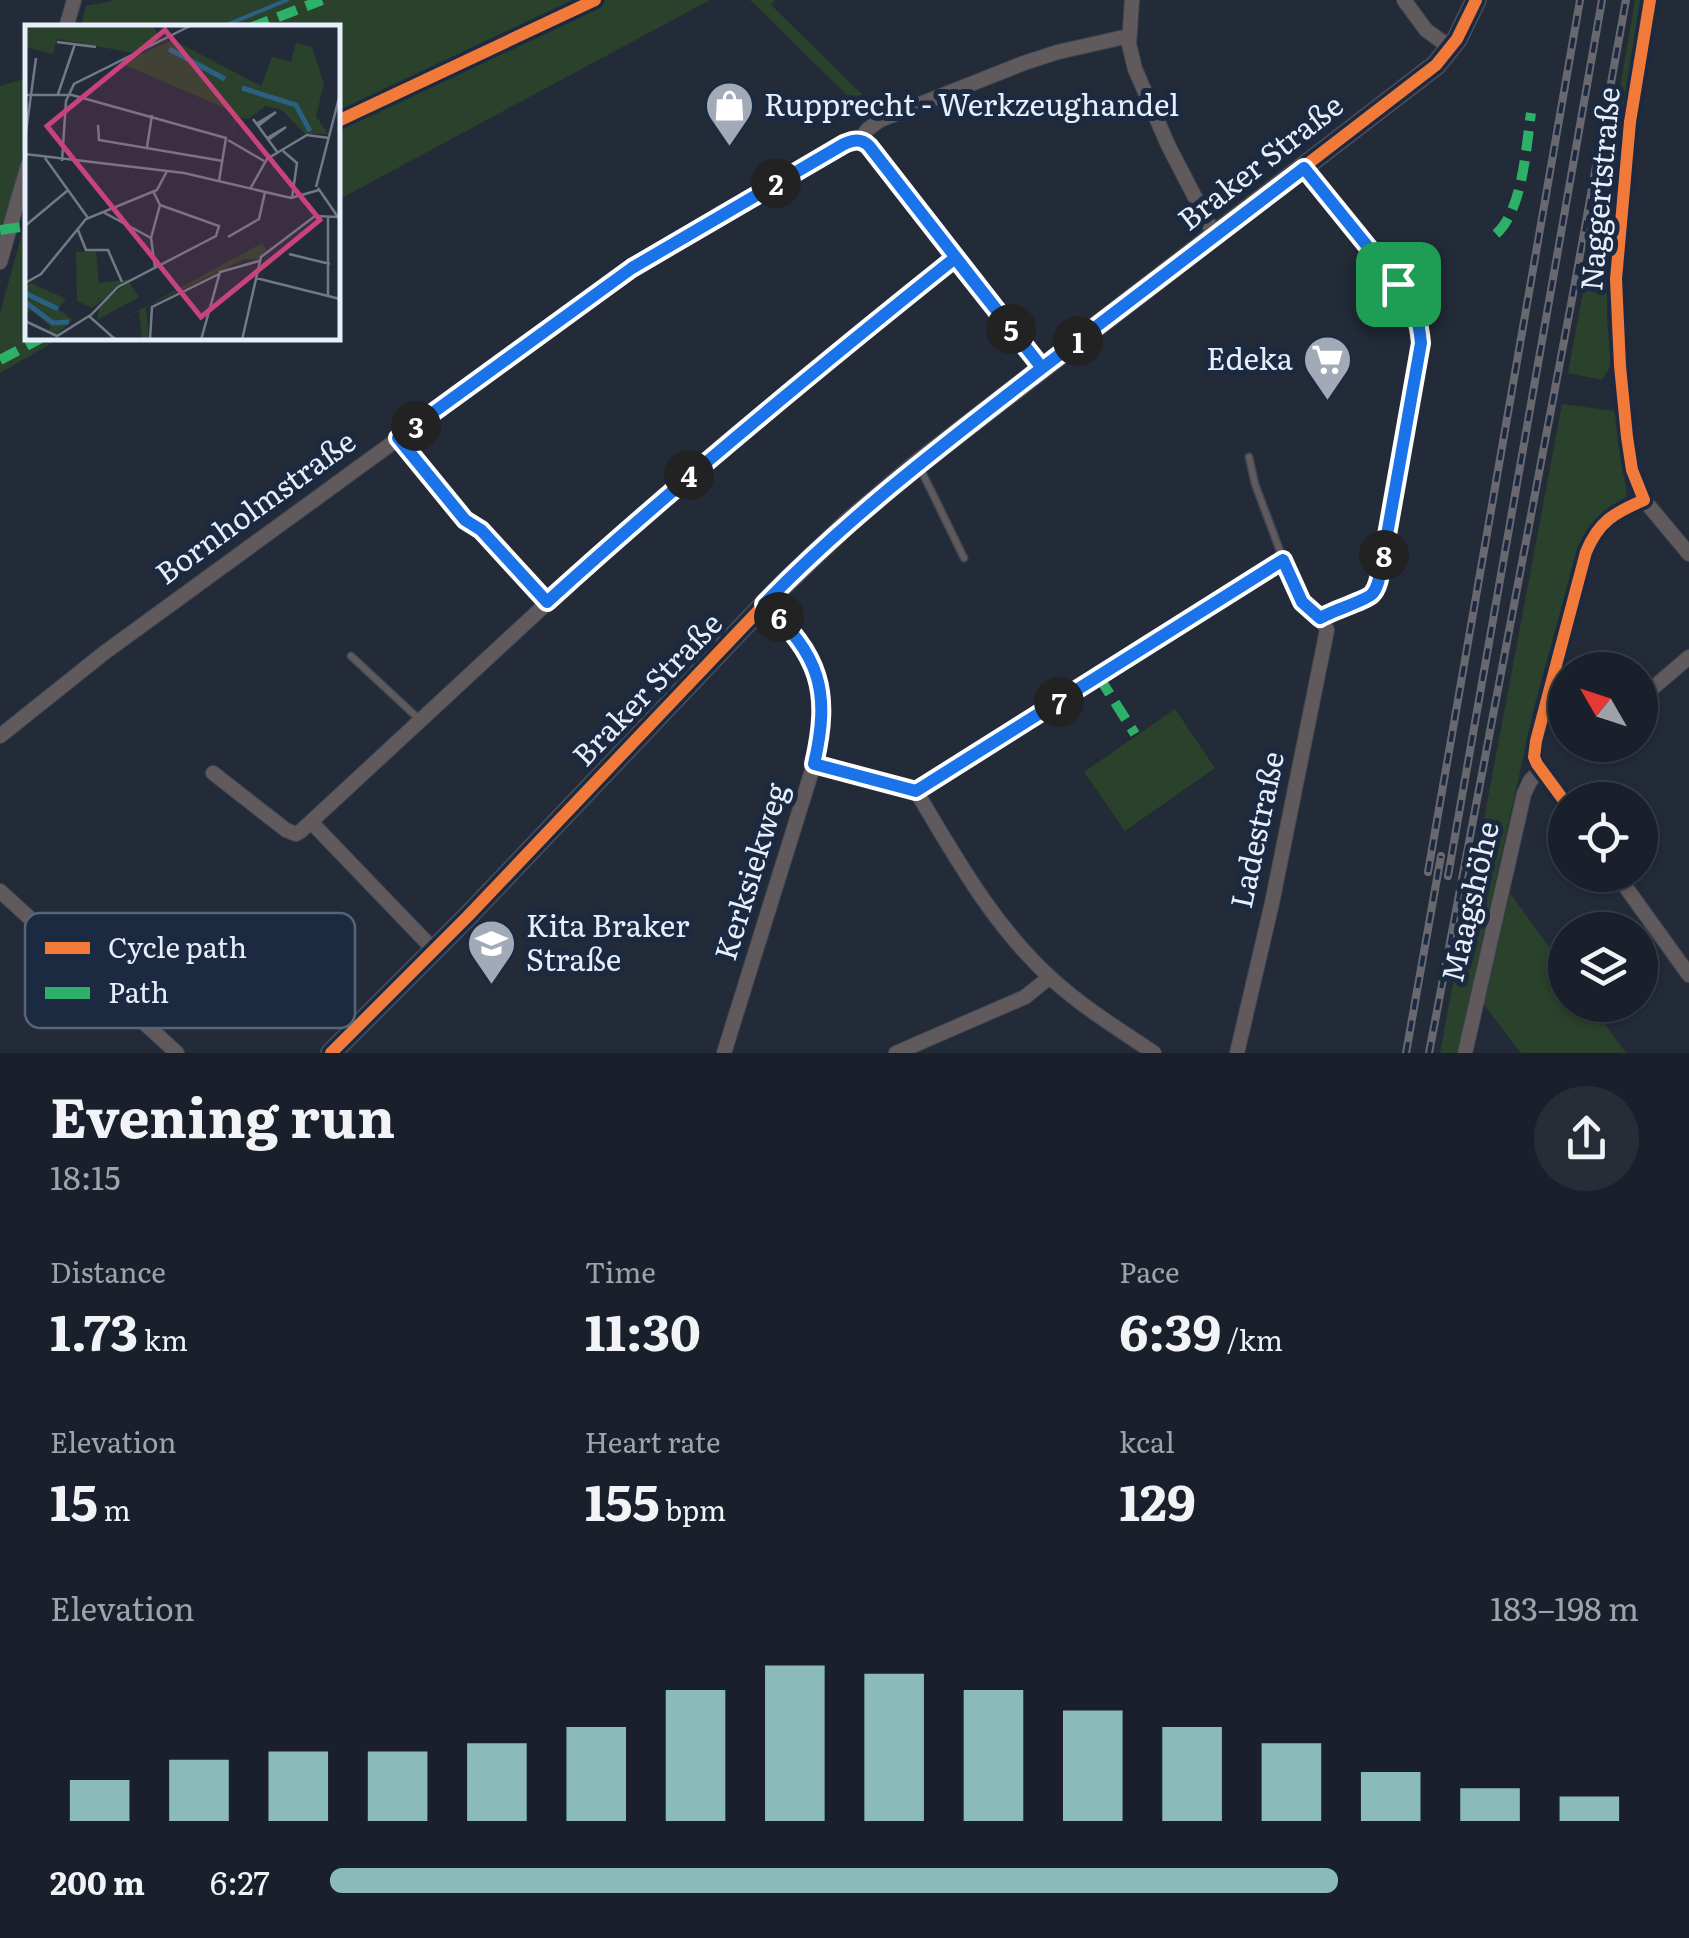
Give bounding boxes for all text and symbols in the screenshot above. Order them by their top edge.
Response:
inset map [25,25,340,340]
shop icon: Rupprecht - Werkzeughandel [703,80,755,148]
place label: Rupprecht - Werkzeughandel [764,81,1179,125]
street label: Braker Straße [1167,82,1351,239]
street label: Naggertstraße [1567,85,1629,293]
pin: 2 [751,158,801,208]
text: 2 [768,162,784,204]
pin [1356,242,1441,327]
icon: arrive [1371,257,1426,312]
pin: 5 [986,304,1036,354]
text: 5 [1003,308,1019,350]
pin: 1 [1053,316,1103,366]
text: 1 [1072,320,1084,362]
supermarket icon: Edeka [1302,334,1354,402]
place label: Edeka [1206,335,1294,379]
pin: 3 [391,401,441,451]
text: 3 [408,405,424,447]
street label: Bornholmstraße [145,418,363,593]
pin: 4 [664,450,714,500]
text: 4 [681,454,697,496]
pin: 8 [1359,530,1409,580]
text: 8 [1376,534,1392,576]
pin: 6 [754,592,804,642]
text: 6 [771,596,787,638]
street label: Braker Straße [561,601,731,775]
north arrow [1548,652,1658,762]
map controls [1548,652,1658,1022]
pin: 7 [1034,677,1084,727]
text: 7 [1051,681,1067,723]
street label: Ladestraße [1217,747,1293,912]
street label: Kerksiekweg [701,777,797,965]
button: locate [1548,782,1658,892]
street label: Maagshöhe [1428,817,1508,986]
place label: Kita Braker Straße [526,902,689,980]
button: layers [1548,912,1658,1022]
legend [25,913,355,1028]
school or university icon: Kita Braker Straße [465,918,517,986]
text: Cycle path [108,925,247,967]
text: Path [108,970,169,1012]
text: Evening run [50,1073,395,1155]
button: share [1534,1086,1639,1191]
text: 18:15 [50,1152,121,1200]
text: Distance [50,1250,166,1292]
text: Time [585,1250,656,1292]
text: Pace [1119,1250,1179,1292]
text: 1.73 [50,1292,138,1366]
text: 11:30 [585,1292,701,1366]
text: 6:39 [1119,1292,1221,1366]
text: km [138,1318,188,1360]
text: /km [1221,1318,1283,1360]
text: Elevation [50,1420,177,1462]
text: Heart rate [585,1420,721,1462]
text: kcal [1119,1420,1175,1462]
text: 15 [50,1462,98,1536]
text: 155 [585,1462,660,1536]
text: 129 [1119,1462,1196,1536]
text: m [98,1488,131,1530]
text: bpm [660,1488,726,1530]
text: Elevation [50,1583,195,1631]
text: 183–198 m [1490,1583,1639,1631]
text: 200 m [50,1857,145,1905]
text: 6:27 [210,1857,270,1905]

